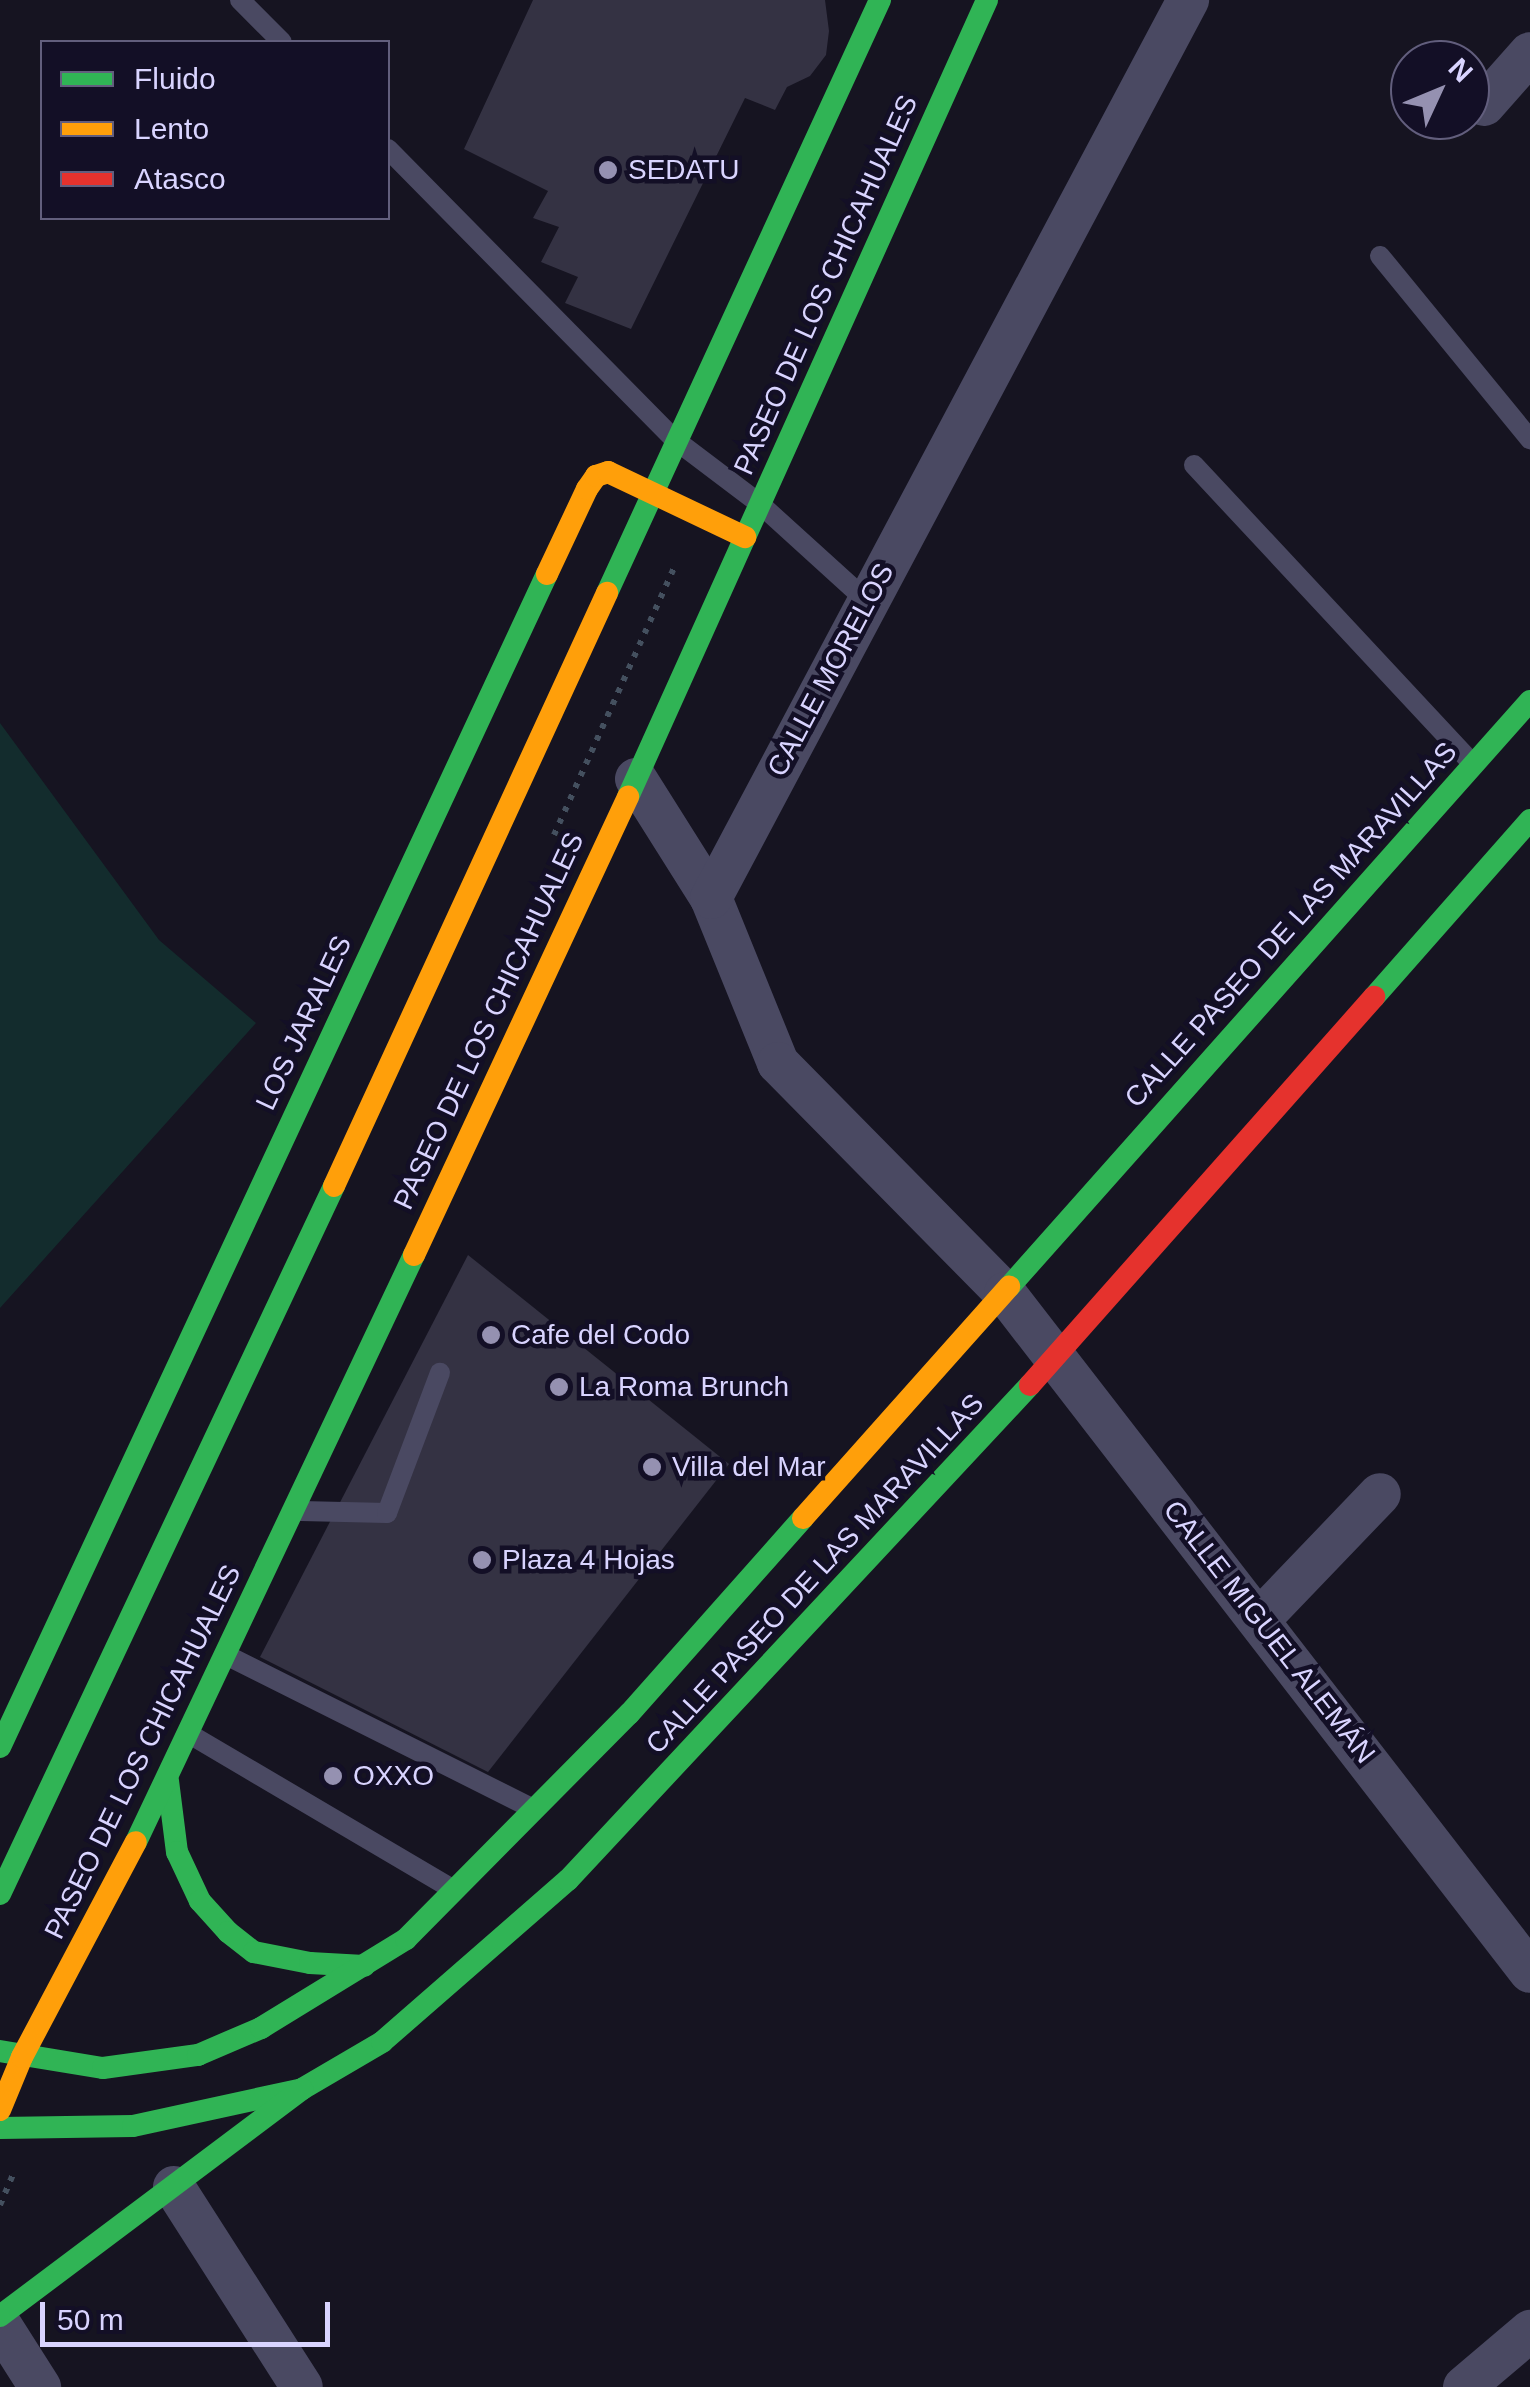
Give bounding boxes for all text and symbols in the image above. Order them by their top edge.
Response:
legend [40,40,390,220]
north arrow [1390,40,1490,140]
text: N [1442,52,1479,88]
text: Fluido [134,62,216,95]
street label: PASEO DE LOS CHICAHUALES [727,90,925,480]
text: Lento [134,112,209,145]
place label: SEDATU [628,153,739,187]
marker: SEDATU [597,159,619,181]
text: Atasco [134,162,226,195]
street label: CALLE MORELOS [761,558,901,782]
street label: CALLE PASEO DE LAS MARAVILLAS [1118,735,1464,1115]
street label: PASEO DE LOS CHICAHUALES [387,827,591,1215]
street label: LOS JARALES [249,931,359,1115]
place label: Cafe del Codo [511,1318,690,1352]
marker: Cafe del Codo [480,1324,502,1346]
place label: La Roma Brunch [579,1370,789,1404]
marker: La Roma Brunch [548,1376,570,1398]
street label: CALLE PASEO DE LAS MARAVILLAS [639,1387,991,1761]
place label: Villa del Mar [672,1450,826,1484]
marker: Villa del Mar [641,1456,663,1478]
street label: CALLE MIGUEL ALEMÁN [1155,1493,1383,1771]
place label: Plaza 4 Hojas [502,1543,675,1577]
marker: Plaza 4 Hojas [471,1549,493,1571]
street label: PASEO DE LOS CHICAHUALES [38,1560,248,1944]
place label: OXXO [353,1759,434,1793]
marker: OXXO [322,1765,344,1787]
scale bar [45,2282,335,2344]
text: 50 m [57,2303,124,2336]

